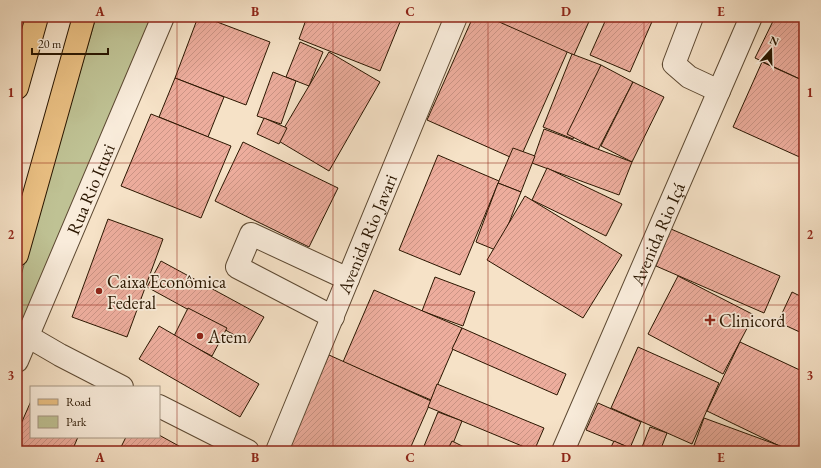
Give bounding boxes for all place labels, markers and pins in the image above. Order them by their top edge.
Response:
place label: Caixa Econômica Federal [107,270,227,314]
marker: Caixa Econômica Federal [94,286,104,296]
place label: Clinicord [719,309,786,332]
marker: Clinicord [704,314,716,326]
place label: Atem [207,325,247,348]
marker: Atem [195,331,205,341]

